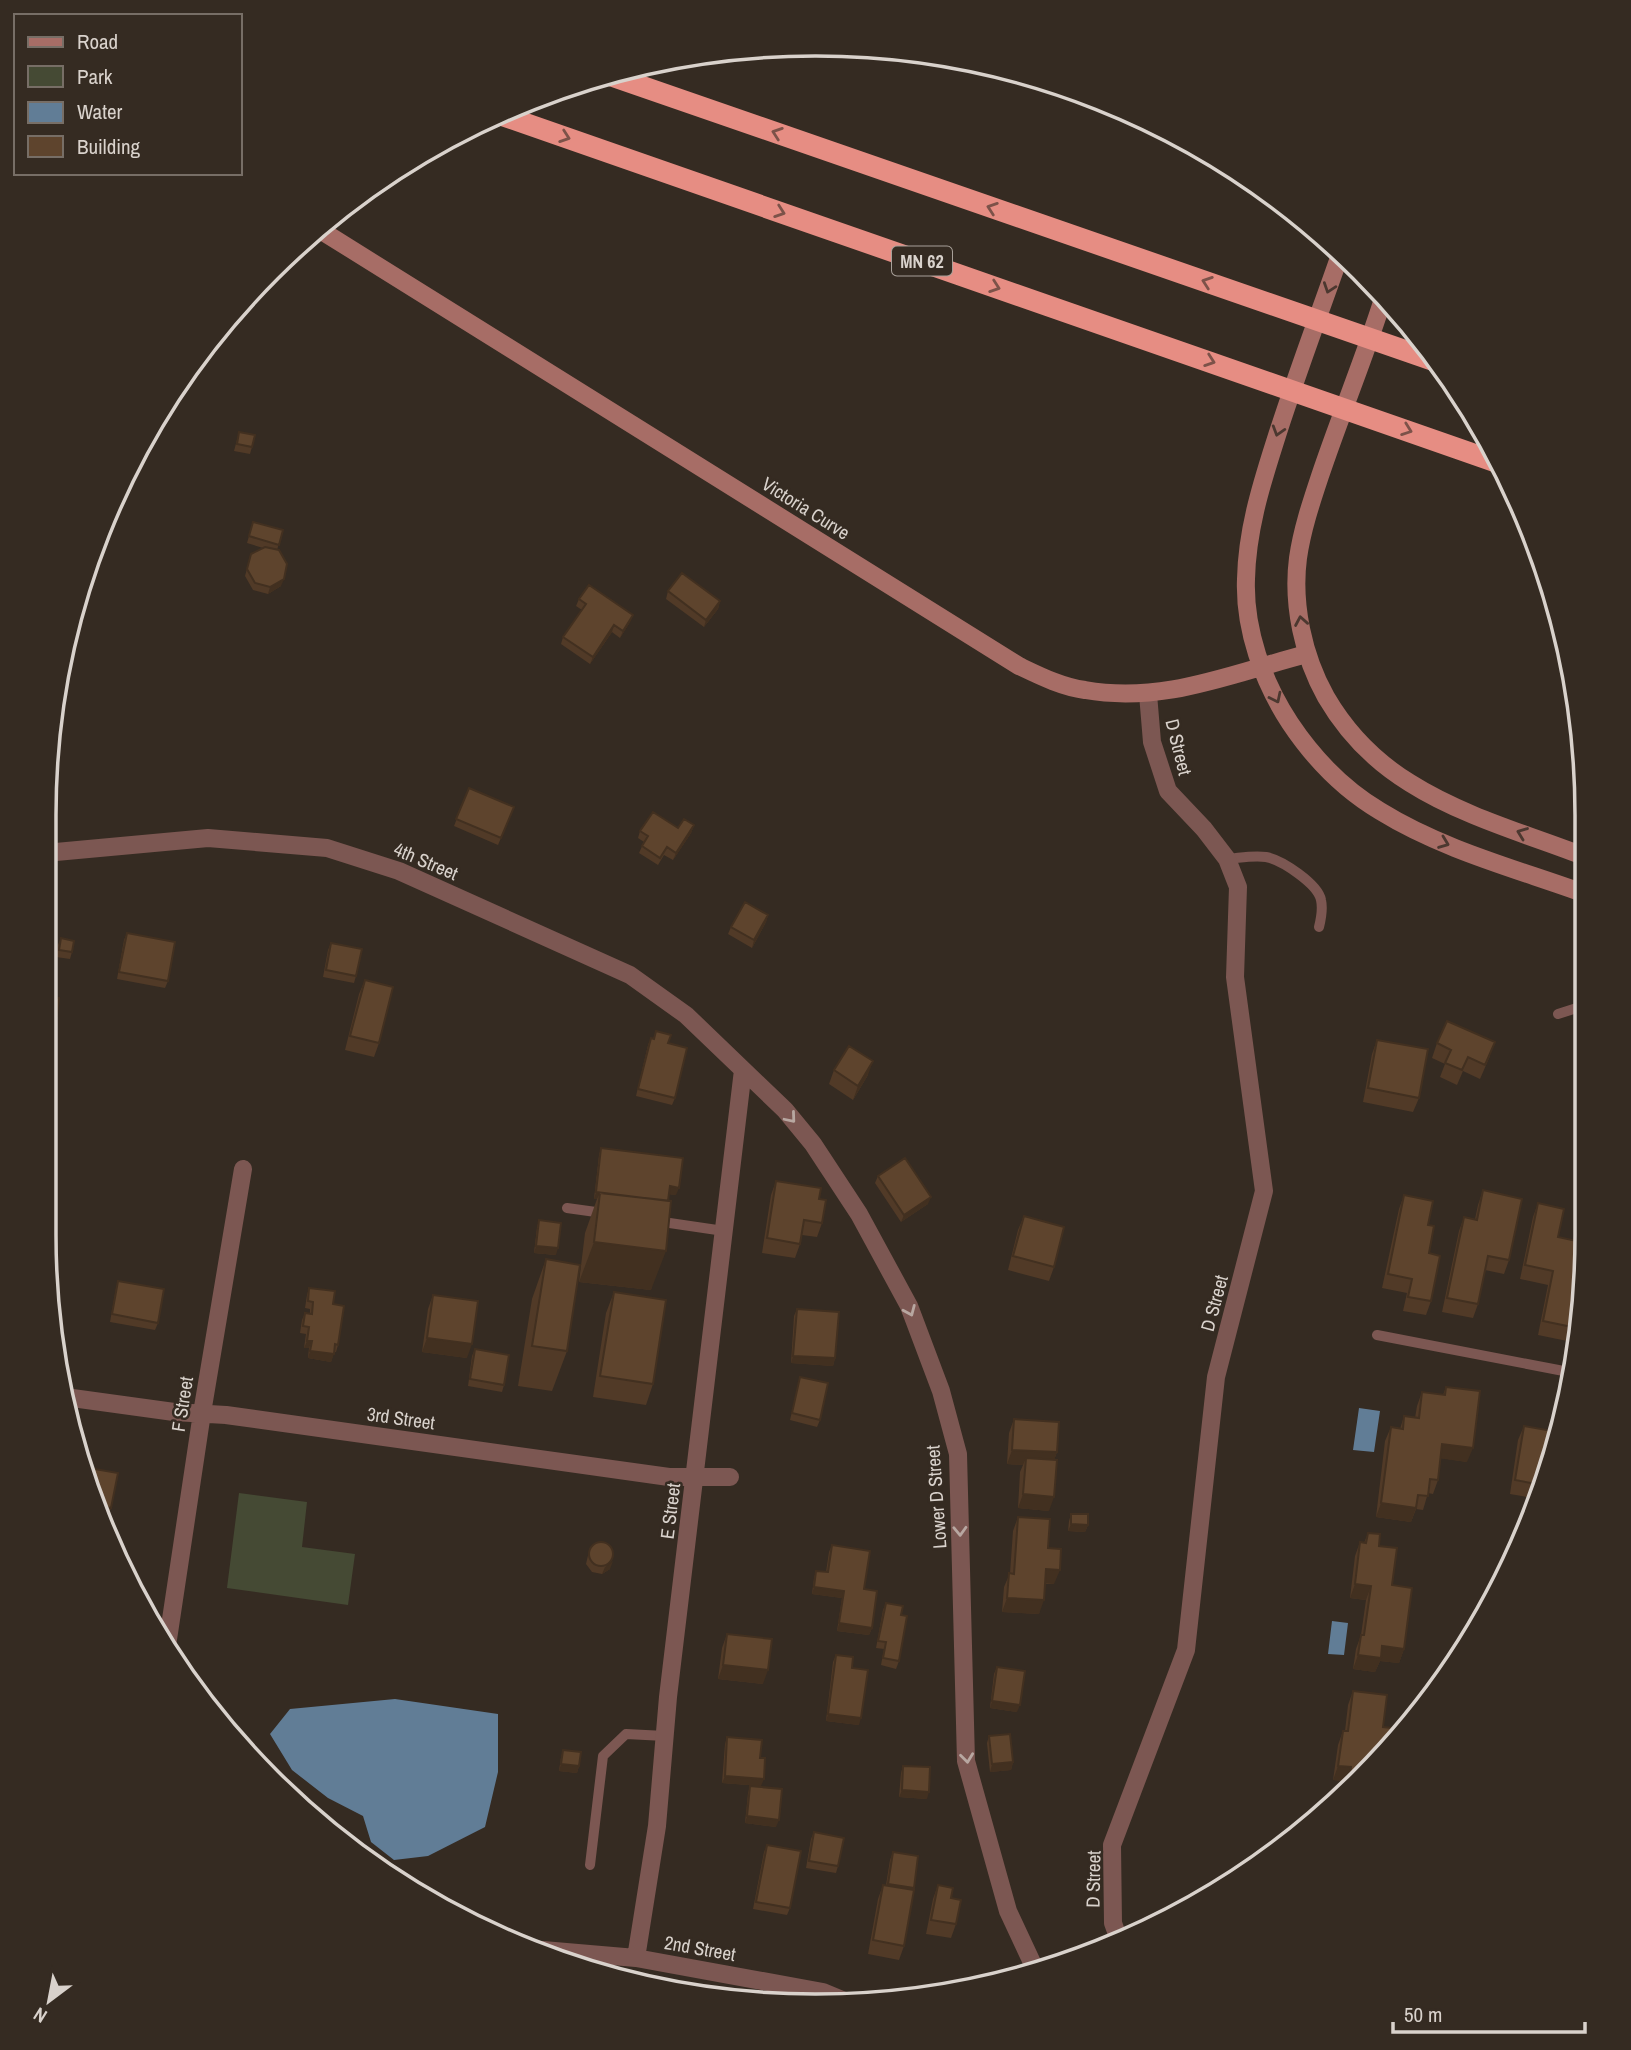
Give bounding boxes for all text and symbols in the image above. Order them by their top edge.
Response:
legend [14,14,242,175]
text: Road [77,27,118,56]
text: Park [77,62,113,91]
text: Water [77,97,123,126]
one-way arrow [771,127,783,141]
one-way arrow [558,129,571,143]
text: Building [77,132,141,161]
one-way arrow [986,202,998,216]
one-way arrow [773,204,786,218]
road number: MN 62 [892,246,952,276]
one-way arrow [1201,276,1213,290]
one-way arrow [988,279,1000,293]
one-way arrow [1323,281,1337,293]
one-way arrow [1203,353,1215,367]
one-way arrow [1401,422,1413,436]
one-way arrow [1272,424,1286,437]
street label: Victoria Curve [757,471,855,545]
one-way arrow [1294,615,1309,627]
one-way arrow [1267,691,1281,703]
street label: D Street [1159,716,1199,779]
one-way arrow [1517,827,1529,841]
one-way arrow [1437,835,1449,849]
street label: 4th Street [390,836,463,886]
one-way arrow [783,1110,795,1123]
street label: D Street [1194,1271,1234,1334]
one-way arrow [902,1304,916,1316]
street label: F Street [165,1374,199,1433]
street label: 3rd Street [365,1400,437,1436]
street label: Lower D Street [919,1444,953,1550]
street label: E Street [654,1481,686,1541]
one-way arrow [952,1526,968,1536]
one-way arrow [960,1752,975,1764]
street label: D Street [1080,1850,1107,1908]
street label: 2nd Street [662,1929,738,1967]
north arrow [14,1966,84,2036]
scale bar [1393,1990,1586,2034]
text: 50 m [1404,2000,1442,2029]
text: N [28,2001,52,2029]

